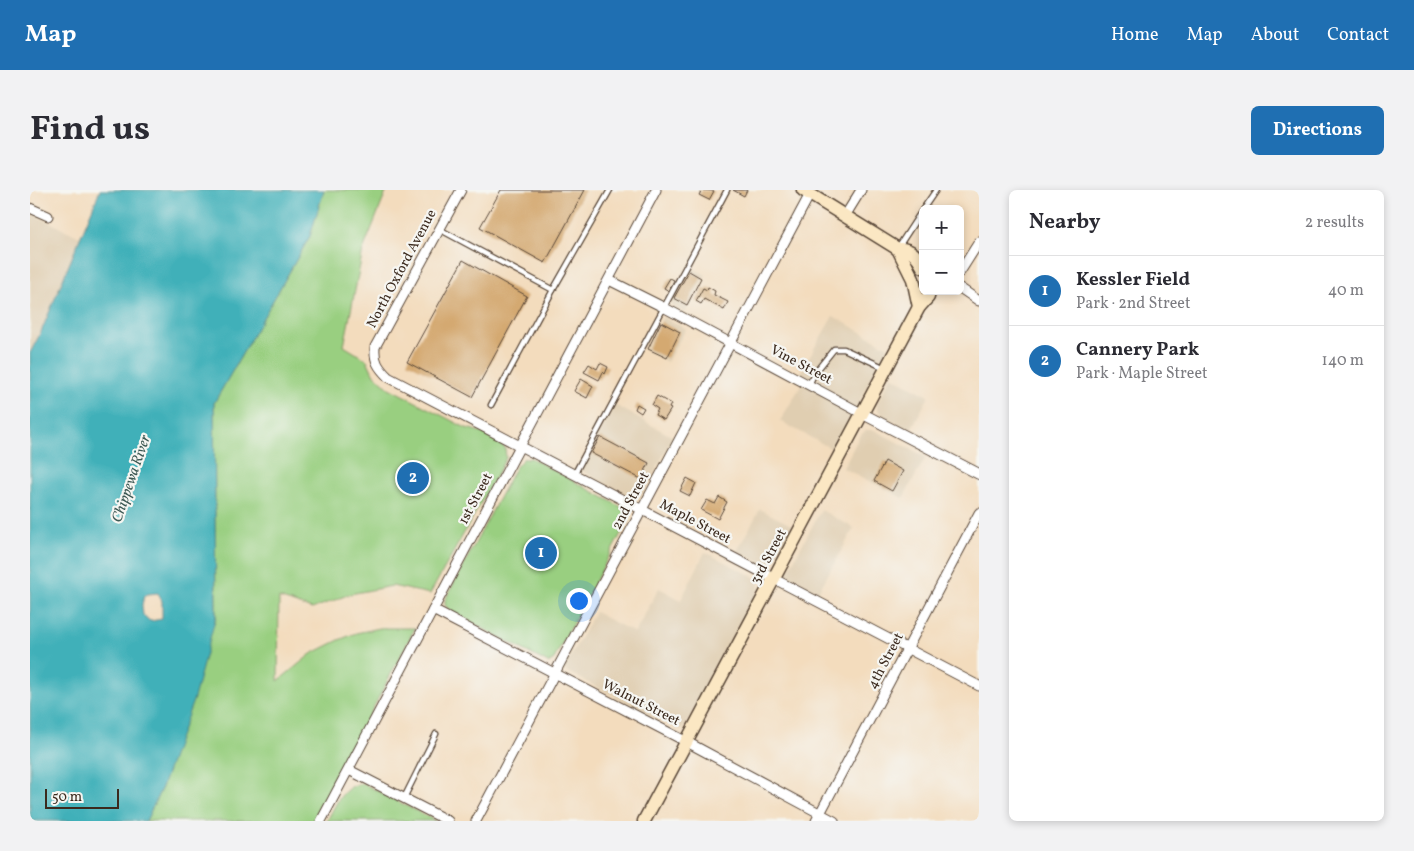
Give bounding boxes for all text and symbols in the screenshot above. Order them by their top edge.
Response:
text: Map [25,18,76,52]
text: Home [1111,23,1159,48]
text: Map [1187,23,1223,48]
text: About [1251,23,1299,48]
text: Contact [1327,23,1389,48]
text: Find us [30,106,150,154]
button: Directions [1251,106,1384,155]
map controls [919,205,964,295]
button: + [919,205,964,250]
street label: North Oxford Avenue [363,206,442,332]
text: Nearby [1029,208,1100,237]
text: 2 results [1305,212,1364,234]
button: − [919,250,964,295]
text: Kessler Field [1076,267,1190,293]
text: 1 [1042,280,1048,302]
text: 40 m [1328,280,1364,302]
text: Park · 2nd Street [1076,293,1191,315]
text: Cannery Park [1076,337,1199,363]
street label: Vine Street [767,341,835,389]
text: 2 [1041,350,1049,372]
text: 140 m [1322,350,1364,372]
text: Park · Maple Street [1076,363,1208,385]
water label: Chippewa River [107,432,157,526]
pin: 2 [397,459,429,497]
street label: 2nd Street [608,469,654,533]
street label: 1st Street [455,470,498,528]
street label: Maple Street [656,495,734,549]
street label: 3rd Street [746,526,792,588]
pin: 1 [525,534,557,572]
your location [566,588,592,614]
street label: 4th Street [863,629,909,692]
street label: Walnut Street [599,675,683,731]
scale bar [45,786,119,809]
text: 50 m [52,788,82,807]

